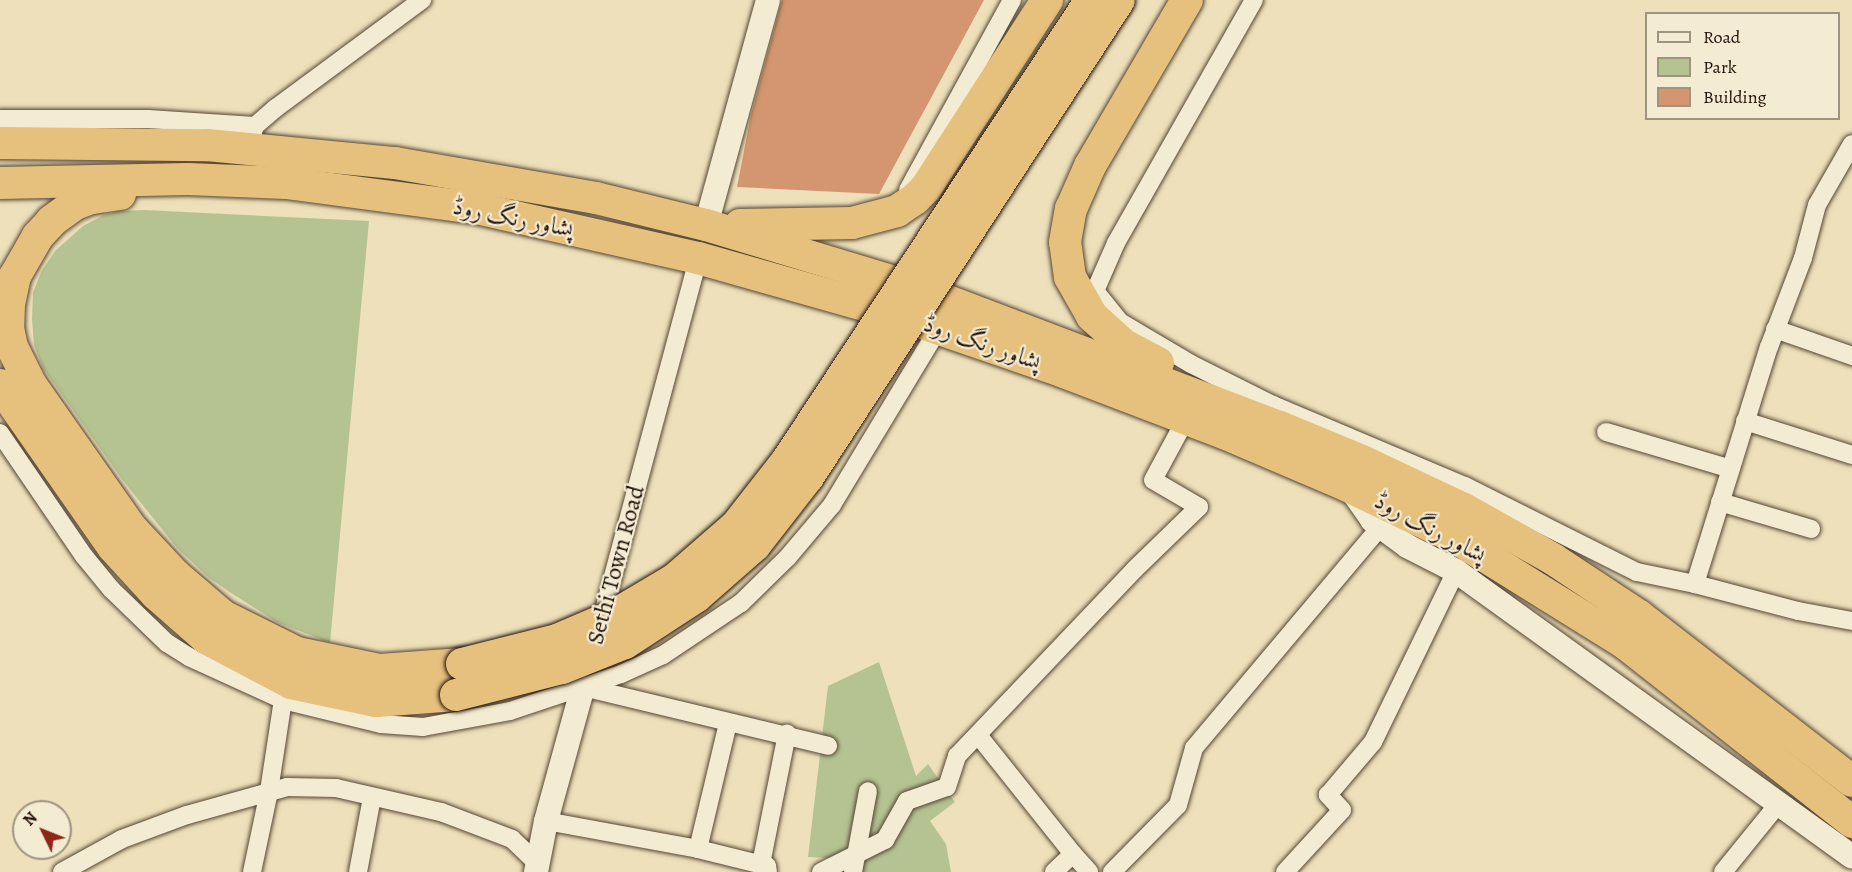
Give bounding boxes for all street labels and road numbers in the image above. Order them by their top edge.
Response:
street label: پشاور رنگ روڈ [450,192,576,244]
street label: پشاور رنگ روڈ [919,309,1045,377]
street label: Sethi Town Road [581,482,651,648]
street label: پشاور رنگ روڈ [1369,487,1491,569]

